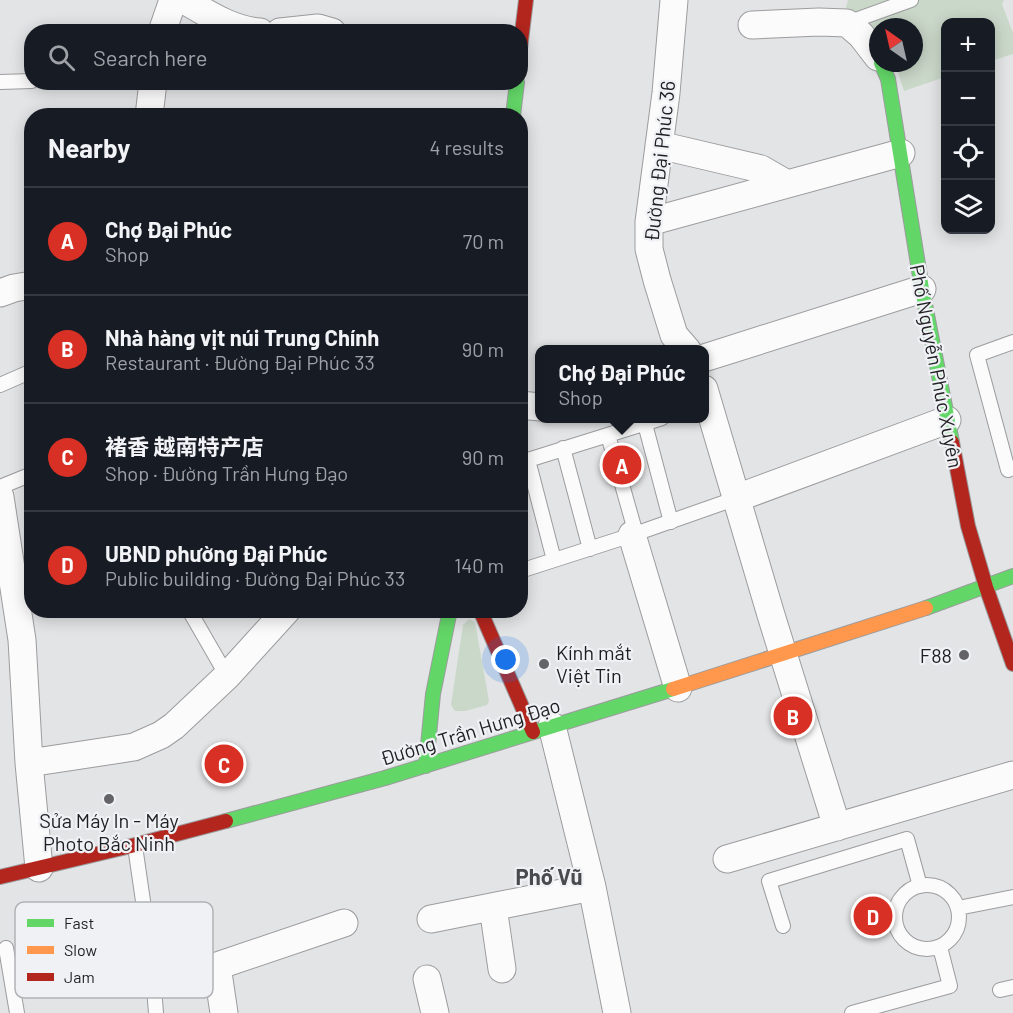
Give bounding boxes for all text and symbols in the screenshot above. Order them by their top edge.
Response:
north arrow [869,18,923,72]
map controls [941,18,995,234]
button: + [941,18,995,72]
search box [24,24,528,90]
icon: search [45,41,78,74]
text: Search here [93,44,207,70]
button: − [941,72,995,126]
street label: Đường Đại Phúc 36 [639,79,679,243]
button: locate [941,126,995,180]
text: Nearby [48,132,130,163]
text: 4 results [429,135,504,159]
button: layers [941,180,995,234]
text: Chợ Đại Phúc [105,216,232,242]
text: A [61,229,74,253]
text: 70 m [463,229,504,253]
text: Shop [105,242,149,266]
street label: Phố Nguyễn Phúc Xuyên [905,262,969,470]
text: Nhà hàng vịt núi Trung Chính [105,324,379,350]
text: B [61,337,74,361]
text: 90 m [462,337,504,361]
popup [535,345,709,423]
text: Restaurant · Đường Đại Phúc 33 [105,350,375,374]
text: Chợ Đại Phúc [558,359,686,385]
text: Shop [558,385,603,409]
text: 褚香 越南特产店 [105,433,263,459]
pin: A [602,442,642,488]
text: C [61,445,74,469]
text: 90 m [462,445,504,469]
text: Shop · Đường Trần Hưng Đạo [105,461,348,485]
text: UBND phường Đại Phúc [105,540,328,566]
text: D [61,553,74,577]
text: 140 m [454,553,504,577]
text: Public building · Đường Đại Phúc 33 [105,566,405,590]
place label: Kính mắt Việt Tin [556,640,632,687]
place label: F88 [920,643,952,667]
your location [491,645,520,674]
marker: F88 [957,648,971,662]
marker: Kính mắt Việt Tin [537,657,551,671]
street label: Đường Trần Hưng Đạo [377,692,563,770]
pin: B [774,694,812,738]
pin: C [204,742,244,786]
marker: Sửa Máy In - Máy Photo Bắc Ninh [102,792,116,806]
place label: Sửa Máy In - Máy Photo Bắc Ninh [39,808,179,855]
district label: Phố Vũ [516,863,582,889]
pin: D [854,894,892,938]
legend [15,902,213,998]
text: Fast [64,913,94,932]
text: Slow [64,940,97,959]
text: Jam [64,967,95,986]

